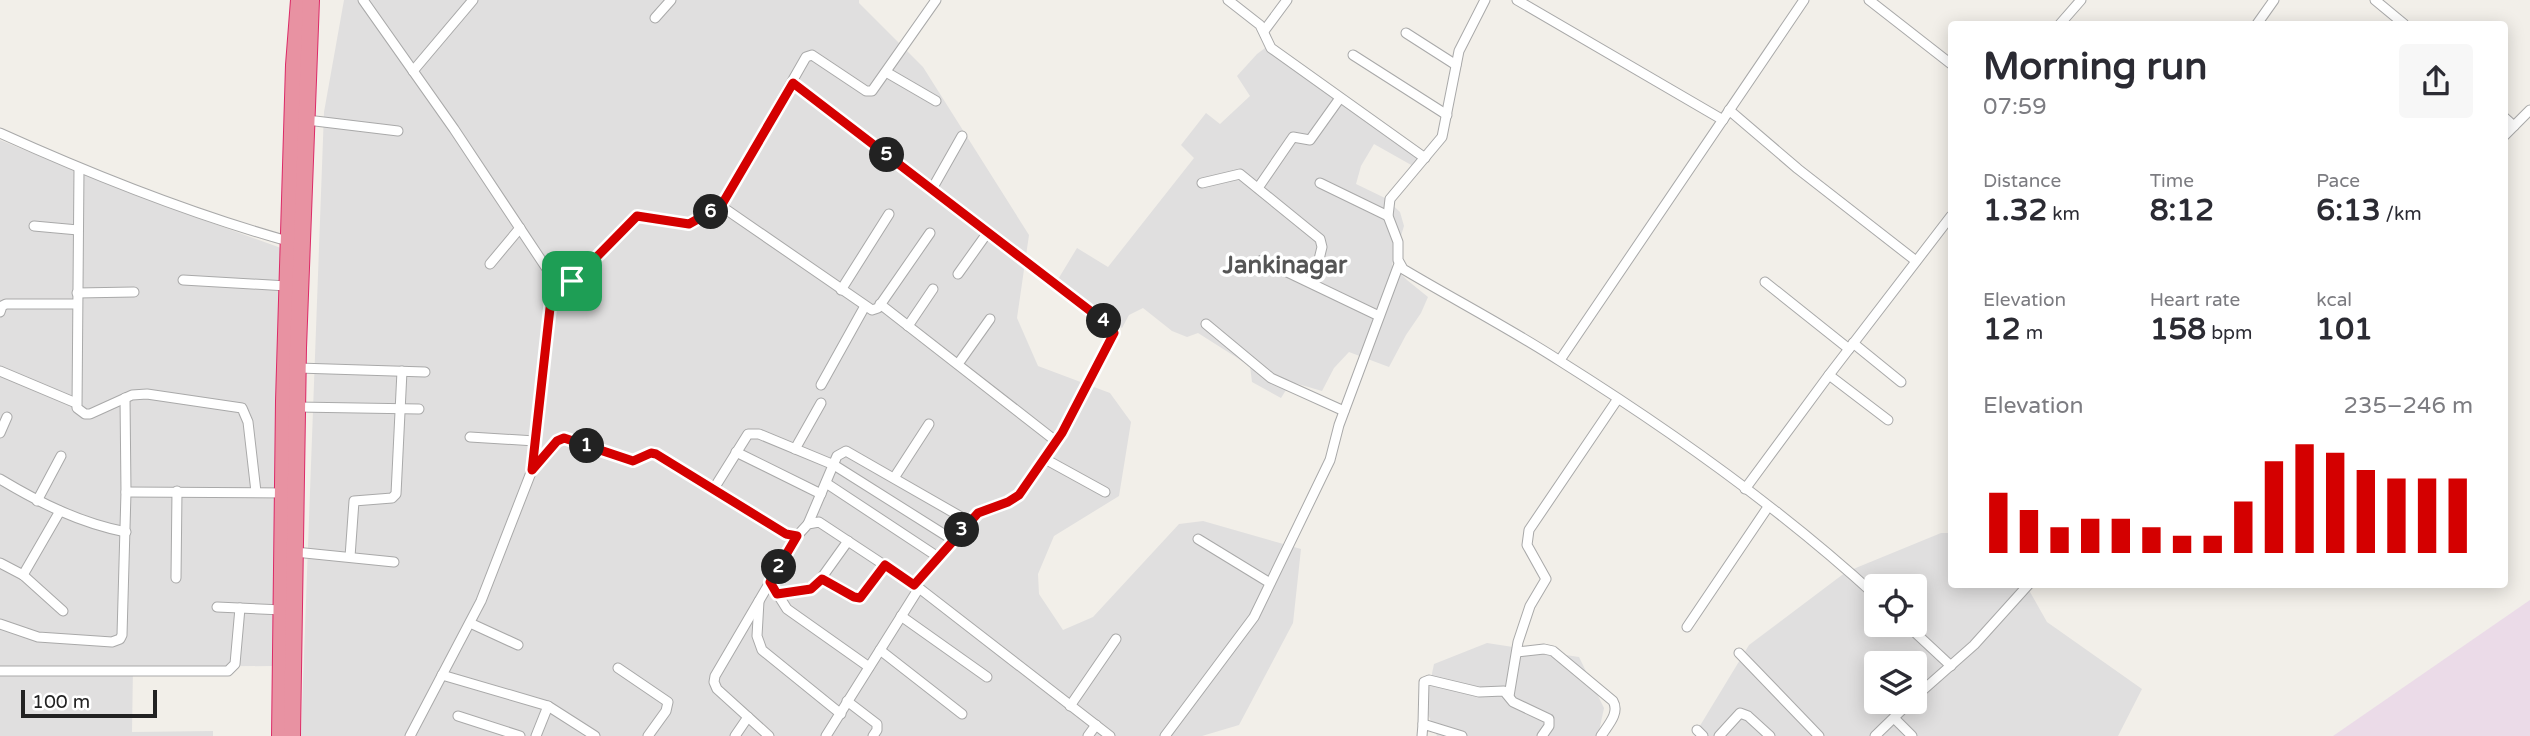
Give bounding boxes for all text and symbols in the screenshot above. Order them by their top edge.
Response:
text: Morning run [1983,44,2207,90]
button: share [2399,44,2473,118]
text: 07:59 [1983,93,2047,121]
pin: 5 [870,138,904,172]
text: 5 [881,143,892,165]
text: Distance [1983,170,2061,192]
text: Time [2150,170,2194,192]
text: Pace [2316,170,2360,192]
text: 1.32 [1983,192,2047,229]
text: 8:12 [2150,192,2214,229]
text: 6:13 [2316,192,2381,229]
pin: 6 [694,194,728,230]
text: 6 [705,200,716,222]
text: km [2047,203,2080,225]
text: /km [2381,203,2422,225]
pin [542,251,602,311]
district label: Jankinagar [1222,251,1348,280]
icon: arrive [553,262,591,300]
text: Elevation [1983,289,2066,311]
text: Heart rate [2150,289,2240,311]
text: kcal [2316,289,2352,311]
pin: 4 [1086,304,1122,338]
text: 4 [1098,309,1109,331]
text: 12 [1983,311,2021,348]
text: 158 [2150,311,2206,348]
text: 101 [2316,311,2373,348]
text: m [2021,322,2043,344]
text: bpm [2206,322,2253,344]
text: Elevation [1983,392,2084,420]
text: 235–246 m [2344,392,2473,420]
pin: 1 [570,428,604,464]
text: 1 [581,434,592,456]
pin: 3 [944,512,979,548]
text: 3 [956,518,967,540]
pin: 2 [762,550,796,584]
text: 2 [773,555,784,577]
map controls [1864,574,1927,714]
button: locate [1864,574,1927,637]
button: layers [1864,651,1927,714]
scale bar [21,687,158,719]
text: 100 m [32,691,90,713]

